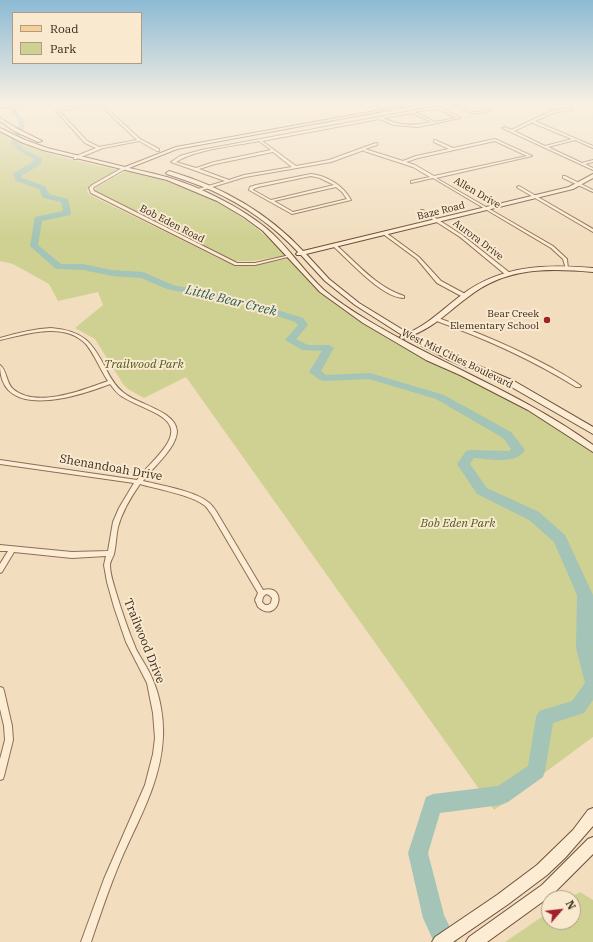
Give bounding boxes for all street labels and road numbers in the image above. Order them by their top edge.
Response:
street label: Allen Drive [451,175,503,211]
street label: Baze Road [416,199,466,223]
street label: Bob Eden Road [138,203,206,245]
street label: Aurora Drive [450,217,506,263]
street label: West Mid Cities Boulevard [399,327,515,391]
street label: Shenandoah Drive [58,452,164,484]
street label: Trailwood Drive [120,596,168,686]

